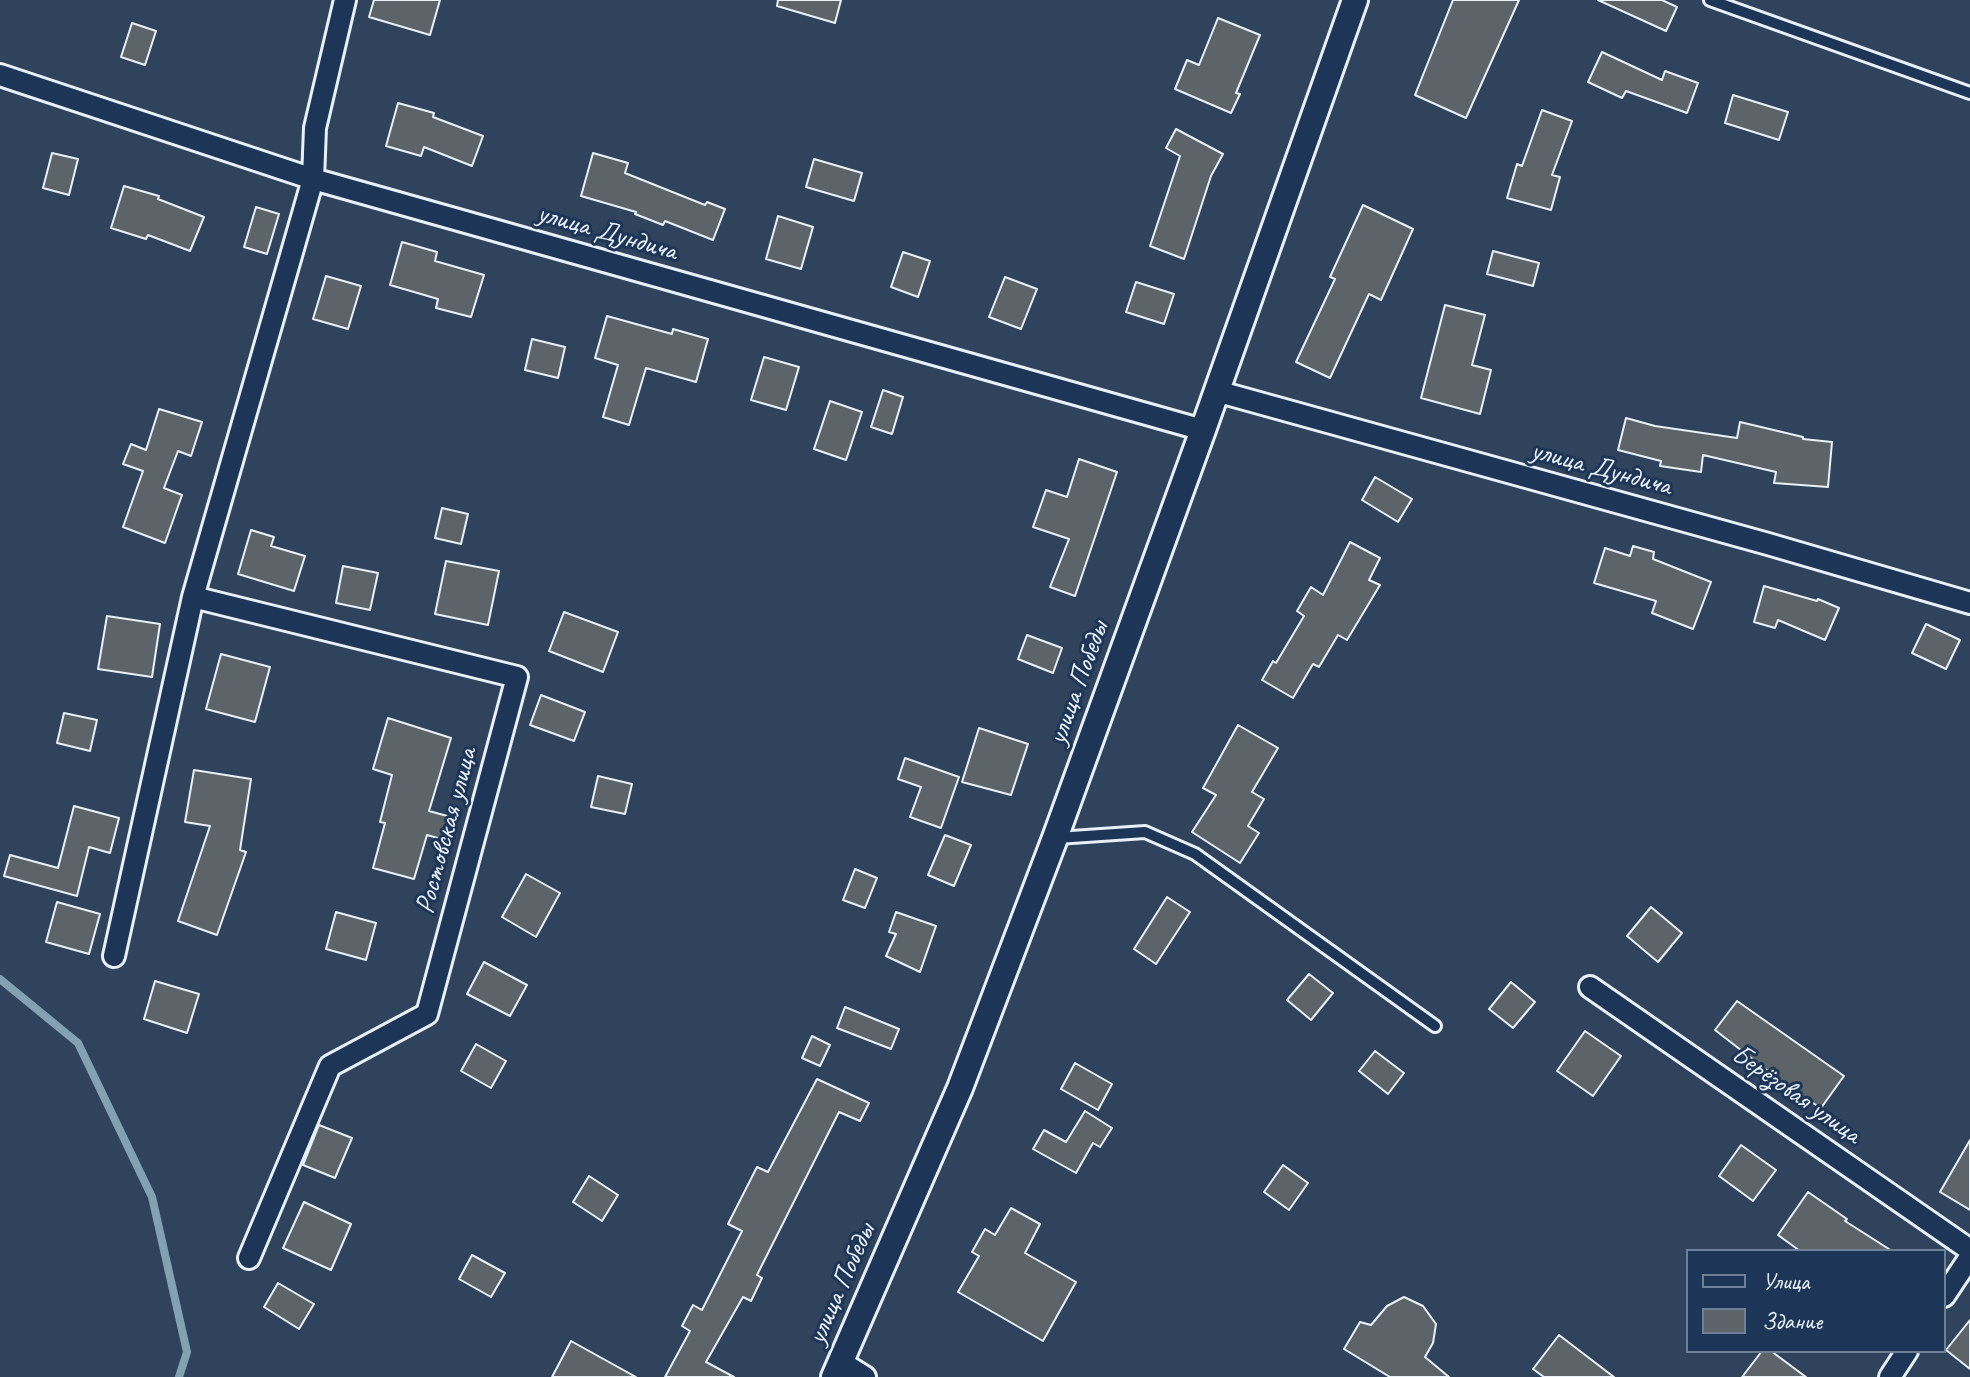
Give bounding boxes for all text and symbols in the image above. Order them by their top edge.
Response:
street label: улица Дундича [533,197,681,269]
street label: улица Дундича [1527,434,1675,504]
street label: улица Победы [1041,617,1117,749]
street label: Ростовская улица [409,744,485,918]
street label: Берёзовая улица [1725,1038,1867,1152]
street label: улица Победы [800,1218,884,1350]
legend [1686,1249,1946,1353]
text: Улица [1762,1266,1810,1296]
text: Здание [1762,1306,1822,1336]

